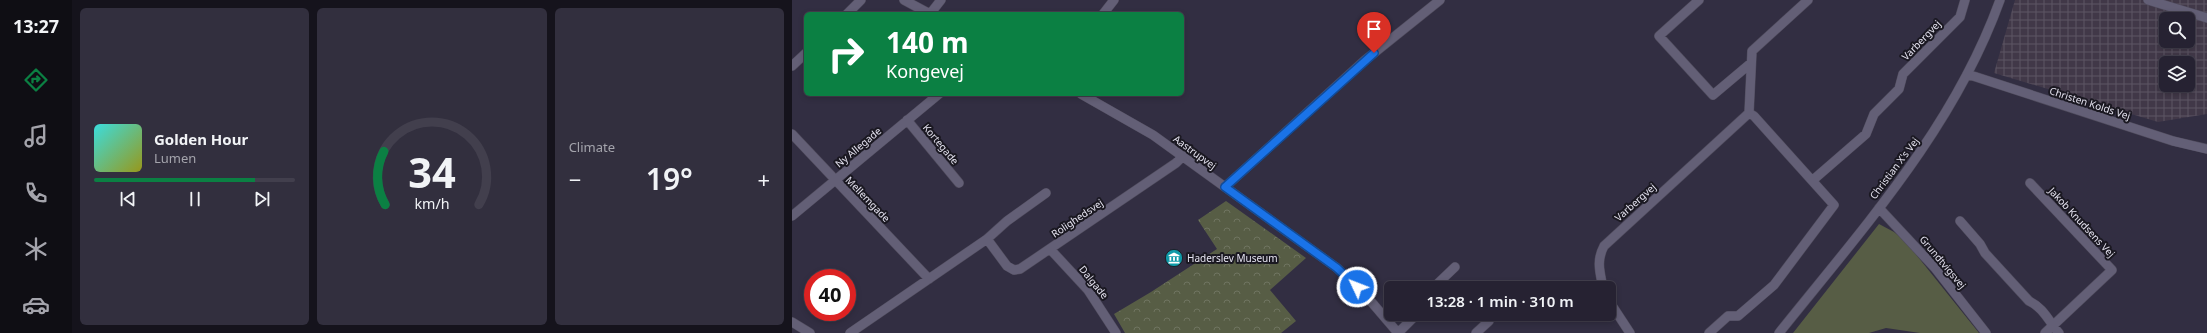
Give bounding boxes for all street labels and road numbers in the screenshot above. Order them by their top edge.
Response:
street label: Varbergvej [1898,17,1944,63]
street label: Christen Kolds Vej [2048,83,2132,123]
street label: Kortegade [920,121,962,168]
street label: Ny Allegade [832,123,884,170]
street label: Aastrupvej [1171,132,1219,172]
street label: Christian X's Vej [1866,134,1922,202]
street label: Mellemgade [843,173,894,225]
street label: Varbergvej [1611,180,1659,224]
street label: Jakob Knudsens Vej [2045,183,2118,260]
street label: Rolighedsvej [1048,196,1106,240]
street label: Grundtvigsvej [1917,232,1969,292]
street label: Dalgade [1076,262,1112,302]

